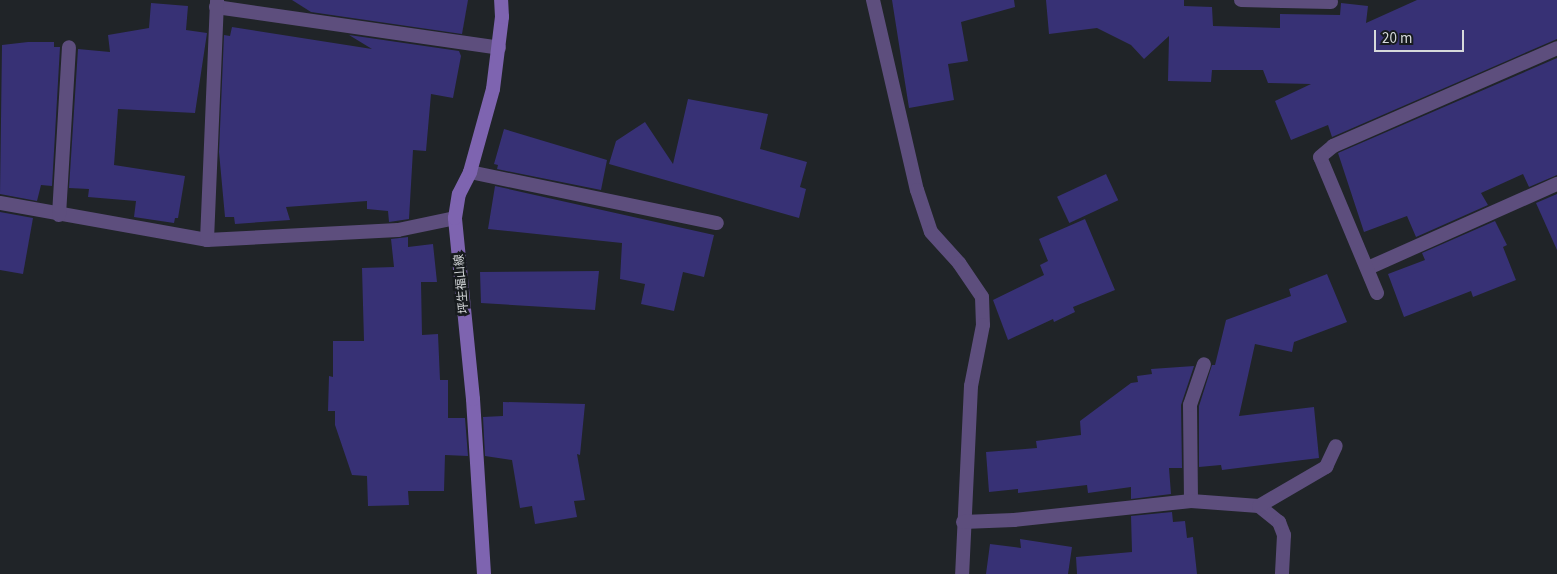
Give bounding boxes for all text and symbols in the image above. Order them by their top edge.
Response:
scale bar [1377,20,1467,52]
text: 20 m [1382,28,1412,49]
street label: 坪生福山線 [452,253,472,315]

